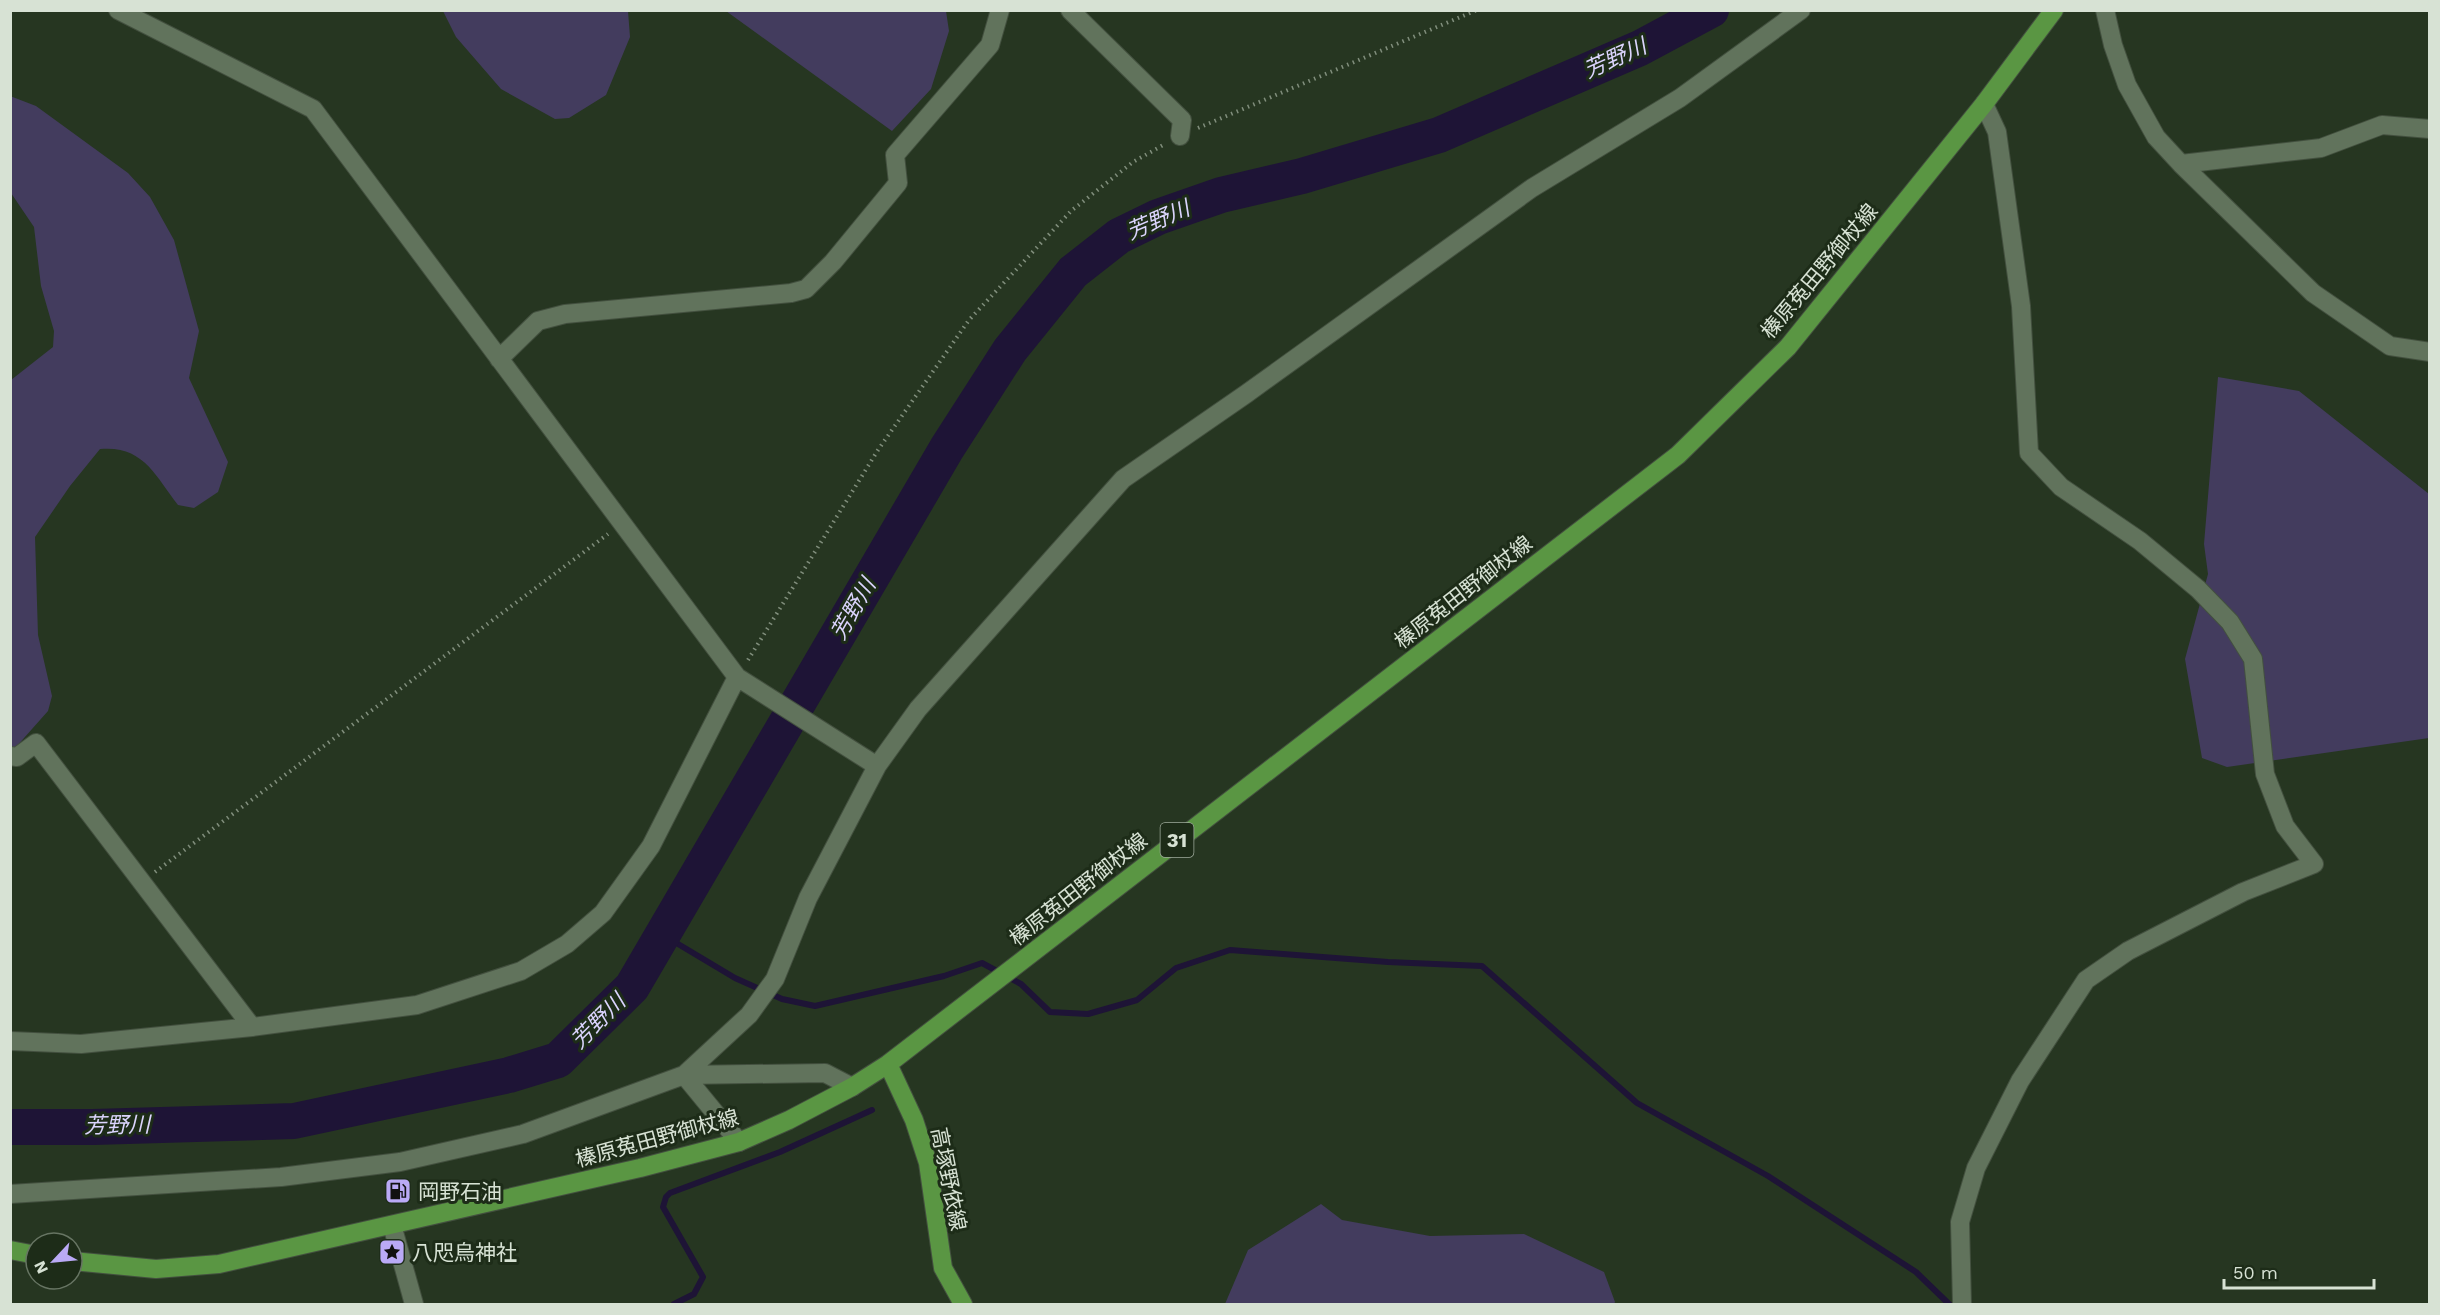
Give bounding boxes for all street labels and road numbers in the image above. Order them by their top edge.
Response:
street label: 榛原菟田野御杖線 [1755,199,1883,343]
street label: 榛原菟田野御杖線 [1389,530,1537,654]
road number: 31 [1160,823,1194,857]
street label: 榛原菟田野御杖線 [1004,827,1152,951]
street label: 榛原菟田野御杖線 [573,1104,741,1172]
street label: 高塚野依線 [927,1125,971,1233]

